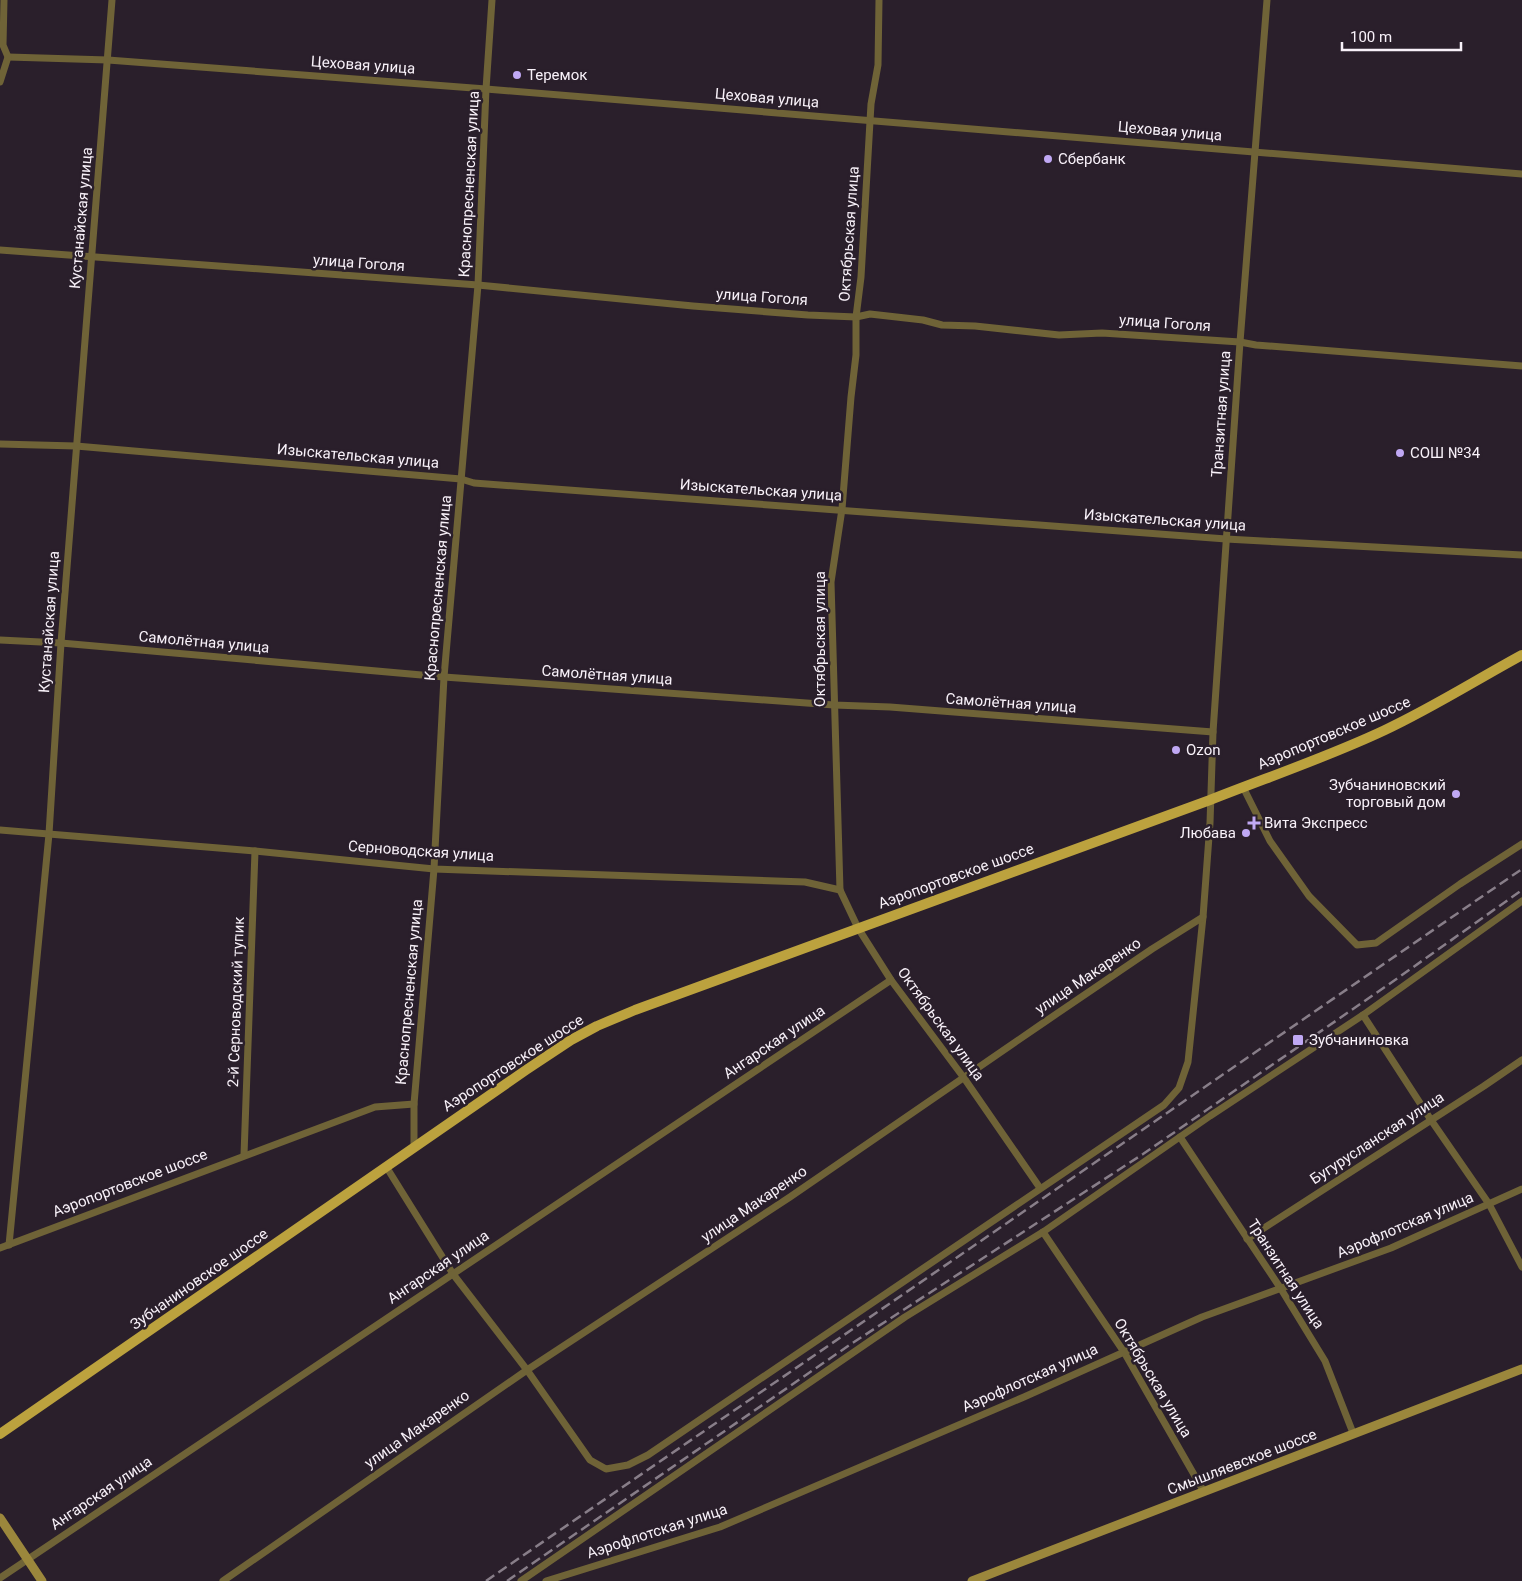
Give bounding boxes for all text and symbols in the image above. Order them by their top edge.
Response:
scale bar [1342,20,1461,52]
text: 100 m [1350,28,1392,46]
street label: Цеховая улица [310,52,416,78]
place label: Теремок [527,66,587,84]
marker: Теремок [511,69,523,81]
street label: Цеховая улица [714,84,820,112]
street label: Краснопресненская улица [455,90,483,278]
street label: Цеховая улица [1117,117,1223,145]
street label: Кустанайская улица [66,146,96,290]
place label: Сбербанк [1058,150,1126,168]
marker: Сбербанк [1042,153,1054,165]
street label: Октябрьская улица [835,166,863,302]
street label: улица Гоголя [313,251,405,275]
street label: улица Гоголя [716,285,808,309]
street label: улица Гоголя [1119,311,1211,335]
street label: Транзитная улица [1208,350,1234,478]
street label: Изыскательская улица [276,440,440,472]
place label: СОШ №34 [1410,444,1481,462]
marker: СОШ №34 [1394,447,1406,459]
street label: Изыскательская улица [679,475,843,505]
street label: Краснопресненская улица [421,494,455,682]
street label: Изыскательская улица [1083,505,1247,535]
street label: Кустанайская улица [35,550,63,694]
street label: Октябрьская улица [811,571,829,707]
street label: Самолётная улица [138,627,270,657]
street label: Самолётная улица [541,661,673,689]
street label: Самолётная улица [945,689,1077,717]
street label: Аэропортовское шоссе [1255,693,1413,773]
place label: Ozon [1186,741,1220,759]
marker: Ozon [1170,744,1182,756]
place label: Зубчаниновский торговый дом [1329,776,1446,811]
marker: Зубчаниновский торговый дом [1450,788,1462,800]
place label: Вита Экспресс [1264,814,1368,832]
marker: Вита Экспресс [1248,817,1260,829]
place label: Любава [1180,824,1236,842]
marker: Любава [1240,827,1252,839]
street label: Серноводская улица [347,837,495,865]
street label: Аэропортовское шоссе [876,839,1036,913]
street label: Краснопресненская улица [392,898,426,1086]
street label: 2-й Серноводский тупик [224,916,248,1088]
street label: улица Макаренко [1032,934,1144,1018]
street label: Октябрьская улица [894,964,988,1084]
street label: Ангарская улица [720,1001,828,1083]
street label: Аэропортовское шоссе [439,1011,587,1115]
place label: Зубчаниновка [1309,1031,1409,1049]
marker: Зубчаниновка [1291,1033,1305,1047]
street label: Бугурусланская улица [1307,1088,1447,1188]
street label: Аэропортовское шоссе [50,1145,210,1221]
street label: улица Макаренко [698,1162,810,1246]
street label: Аэрофлотская улица [1334,1188,1476,1262]
street label: Транзитная улица [1244,1216,1328,1332]
street label: Зубчаниновское шоссе [127,1225,271,1333]
street label: Ангарская улица [384,1226,492,1308]
street label: Октябрьская улица [1110,1315,1196,1441]
street label: Аэрофлотская улица [959,1340,1101,1416]
street label: улица Макаренко [361,1386,473,1472]
street label: Смышляевское шоссе [1165,1425,1319,1499]
street label: Ангарская улица [47,1452,155,1534]
street label: Аэрофлотская улица [585,1500,729,1562]

